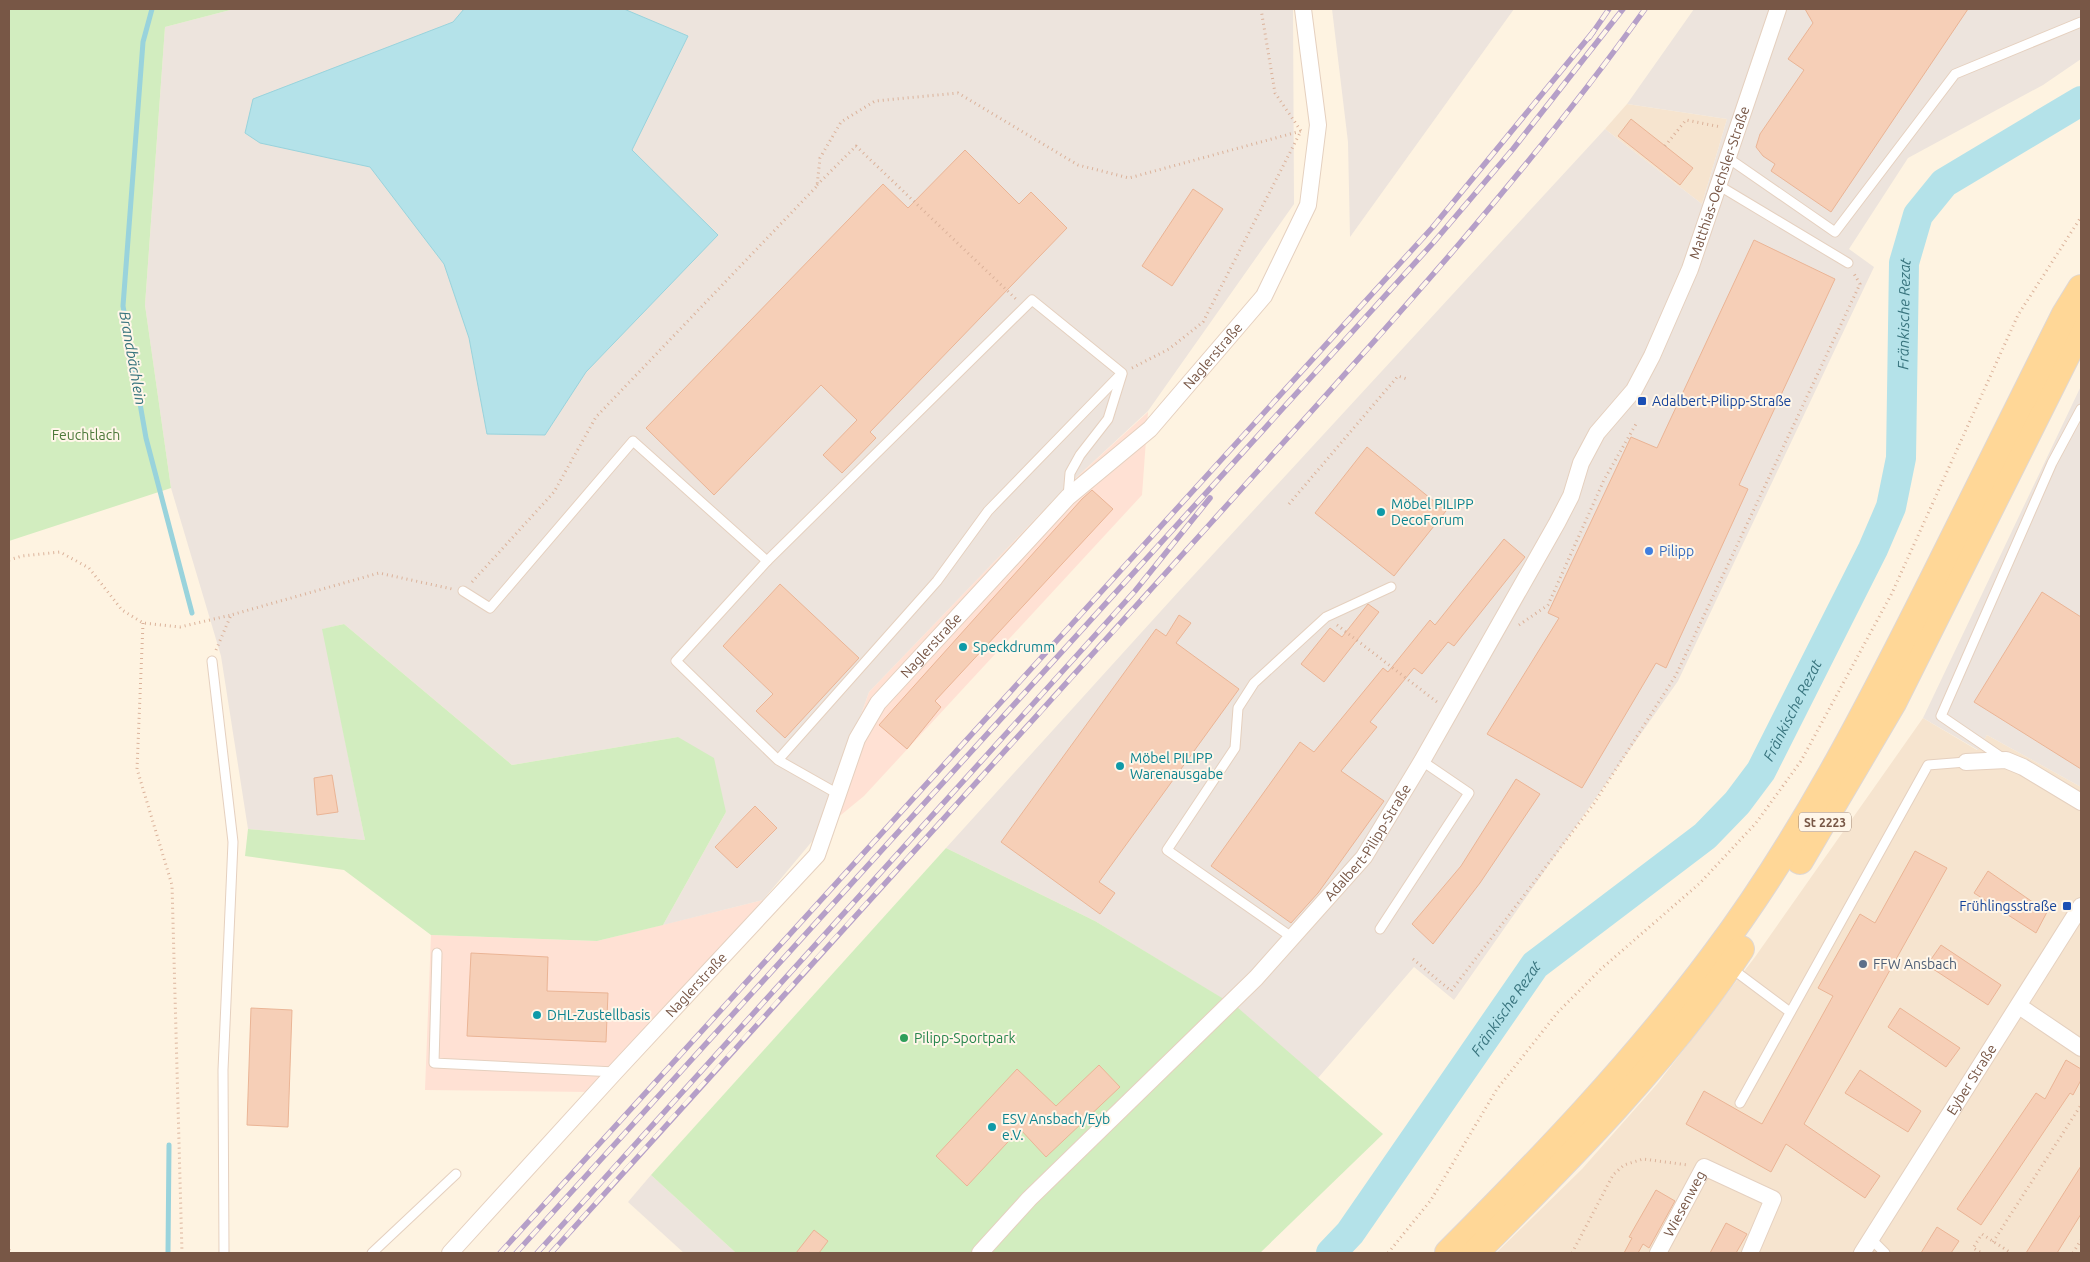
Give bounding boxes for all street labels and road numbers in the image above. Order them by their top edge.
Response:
street label: Matthias-Oechsler-Straße [1686,104,1753,261]
street label: Naglerstraße [1180,319,1246,392]
street label: Naglerstraße [897,610,965,681]
street label: Adalbert-Pilipp-Straße [1321,781,1414,904]
road number: St 2223 [1799,812,1851,832]
street label: Naglerstraße [662,949,730,1020]
street label: Eyber Straße [1943,1041,2000,1118]
street label: Wiesenweg [1660,1168,1709,1240]

